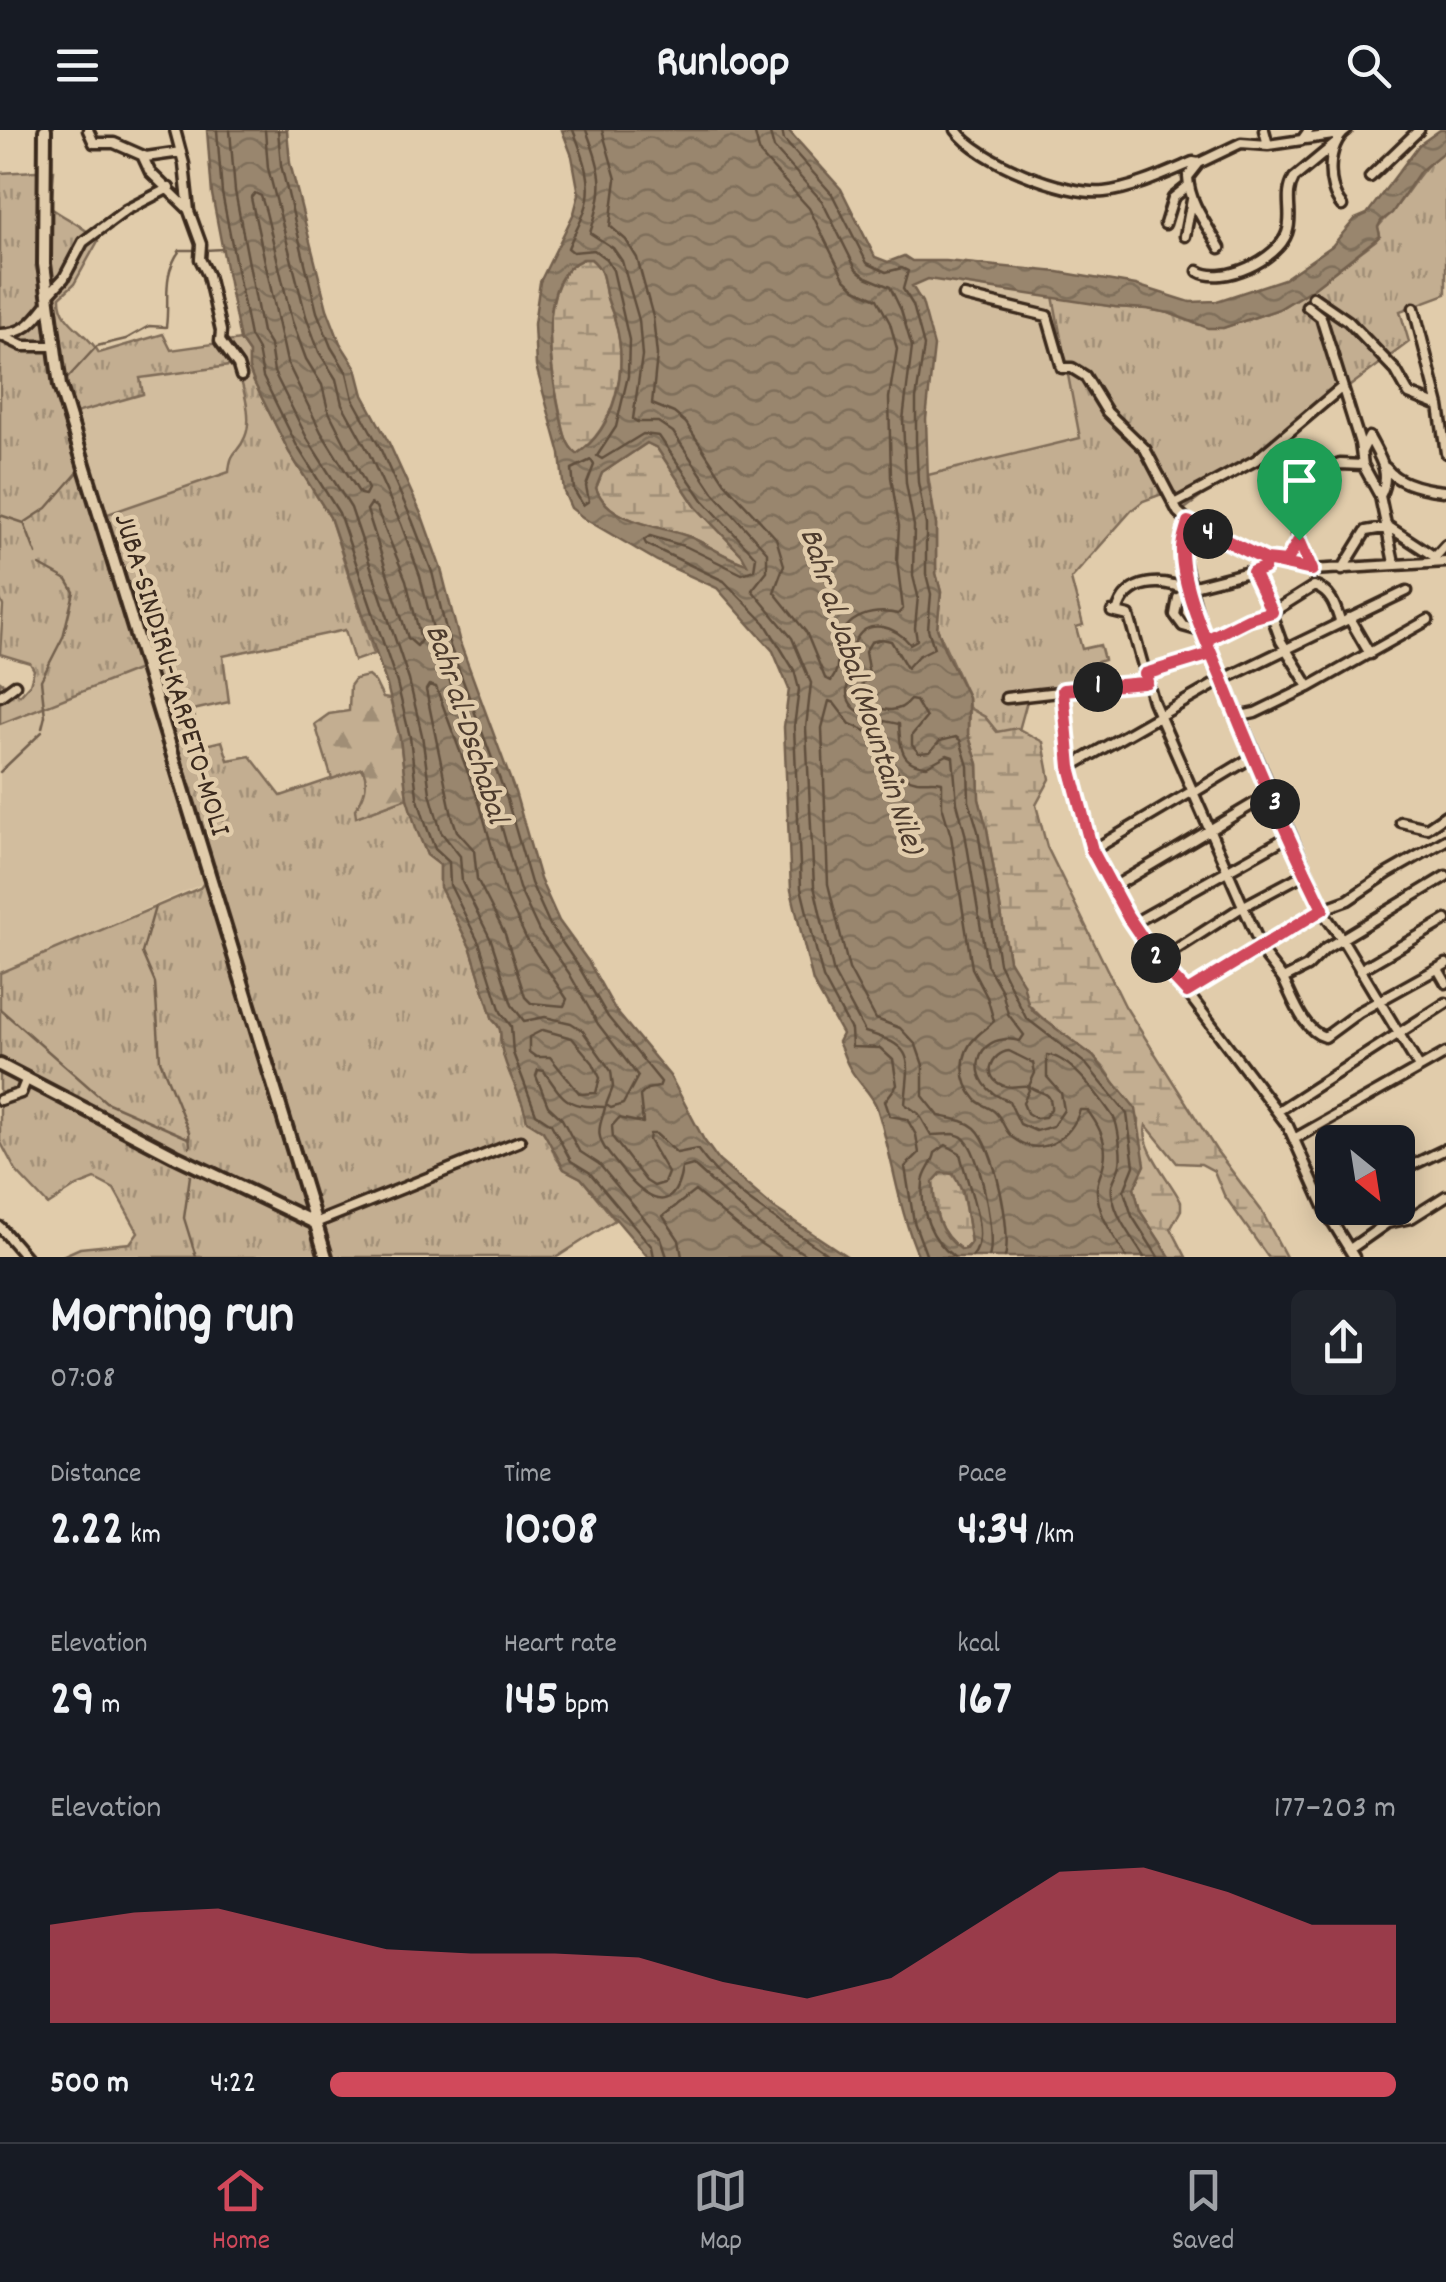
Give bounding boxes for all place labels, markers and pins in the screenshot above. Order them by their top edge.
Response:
pin [1257,438,1342,541]
pin: 4 [1183,509,1233,559]
pin: 1 [1073,662,1123,712]
pin: 3 [1250,779,1300,829]
pin: 2 [1131,933,1181,983]

